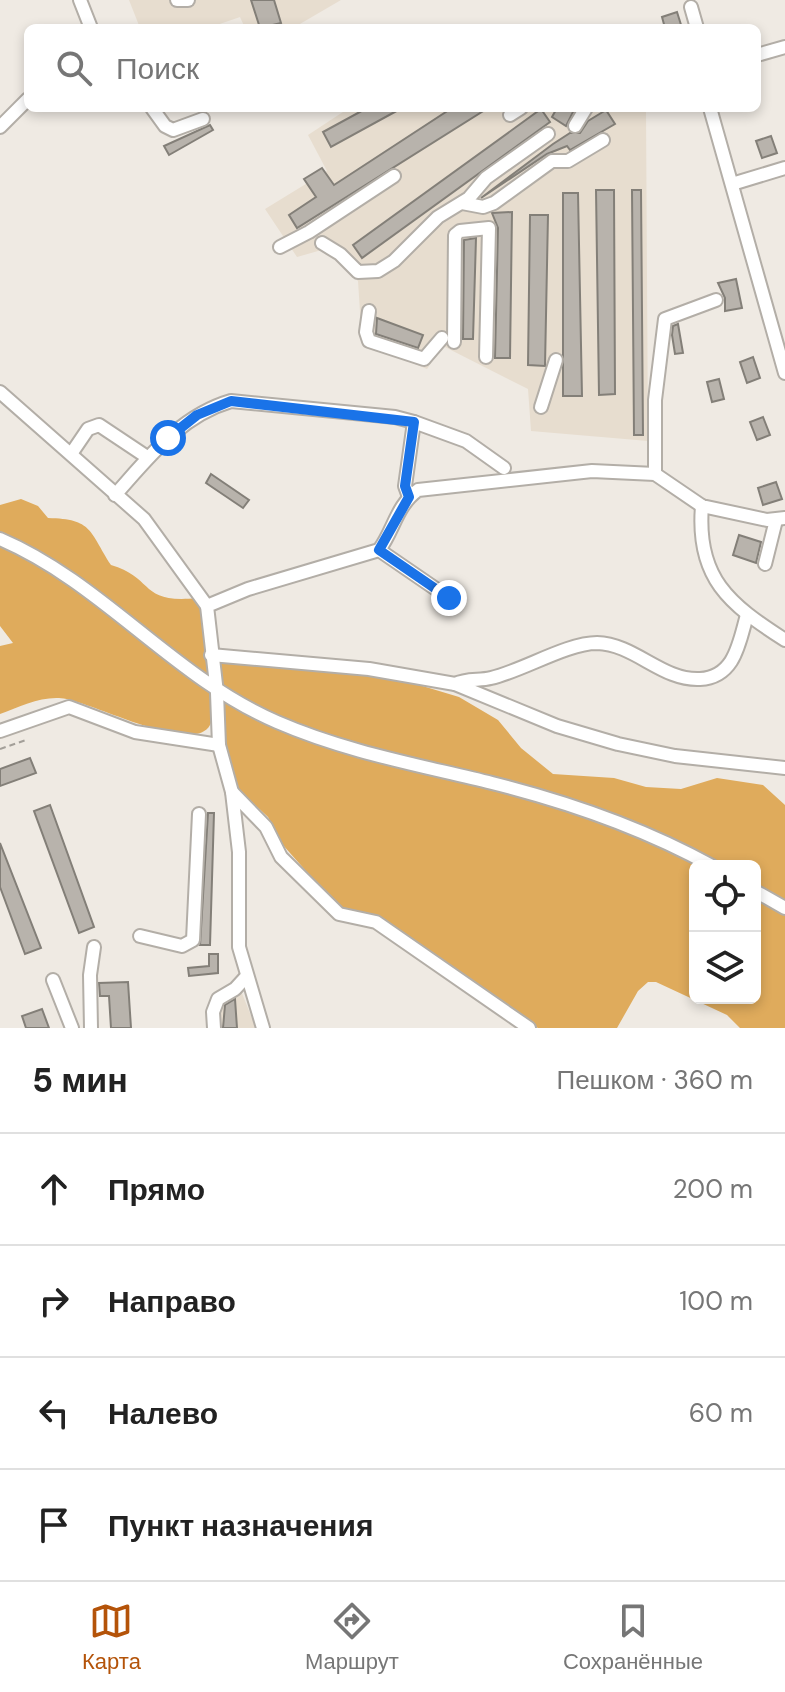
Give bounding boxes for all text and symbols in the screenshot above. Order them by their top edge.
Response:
search box [24,24,761,112]
icon: search [52,46,96,90]
text: Поиск [116,49,199,88]
route start [150,420,186,456]
route end [431,580,467,616]
map controls [689,860,761,1004]
button: locate [689,860,761,932]
button: layers [689,932,761,1004]
text: 5 мин [32,1058,128,1103]
text: Пешком · 360 m [556,1063,753,1097]
icon: ahead [32,1167,76,1211]
text: Прямо [108,1170,205,1209]
text: 200 m [673,1172,753,1206]
icon: right [32,1279,76,1323]
text: Направо [108,1282,236,1321]
text: 100 m [679,1284,753,1318]
icon: left [32,1391,76,1435]
text: Налево [108,1394,218,1433]
text: 60 m [689,1396,753,1430]
icon: arrive [32,1503,76,1547]
text: Пункт назначения [108,1506,373,1545]
tab: Карта [82,1599,141,1676]
tab: Маршрут [305,1599,399,1676]
tab: Сохранённые [563,1599,703,1676]

